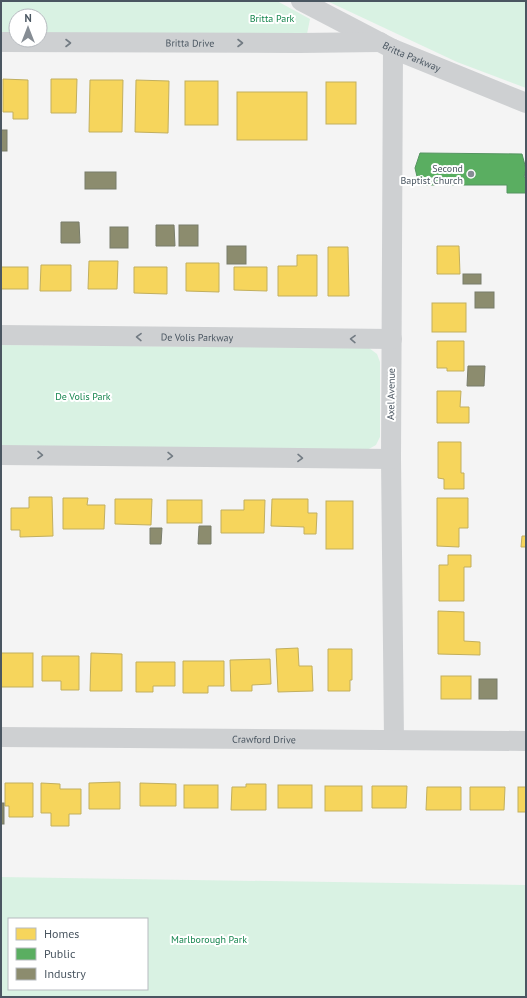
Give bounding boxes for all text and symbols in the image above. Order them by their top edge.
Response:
north arrow [8,8,48,48]
text: N [24,11,32,25]
park label: Britta Park [250,12,295,25]
street label: Britta Drive [166,36,214,49]
street label: Britta Parkway [381,38,443,74]
one-way arrow [65,39,71,47]
one-way arrow [237,39,243,47]
place label: Second Baptist Church [401,162,463,187]
marker: Second Baptist Church [466,169,476,179]
street label: De Volis Parkway [161,330,234,344]
one-way arrow [136,333,142,341]
one-way arrow [350,335,356,343]
street label: Axel Avenue [384,368,398,420]
park label: De Volis Park [55,390,111,403]
one-way arrow [37,451,43,459]
one-way arrow [167,452,173,460]
one-way arrow [297,454,303,462]
street label: Crawford Drive [232,732,296,746]
legend [8,918,148,990]
text: Homes [44,926,79,941]
park label: Marlborough Park [171,933,247,946]
text: Public [44,946,76,961]
text: Industry [44,966,86,981]

